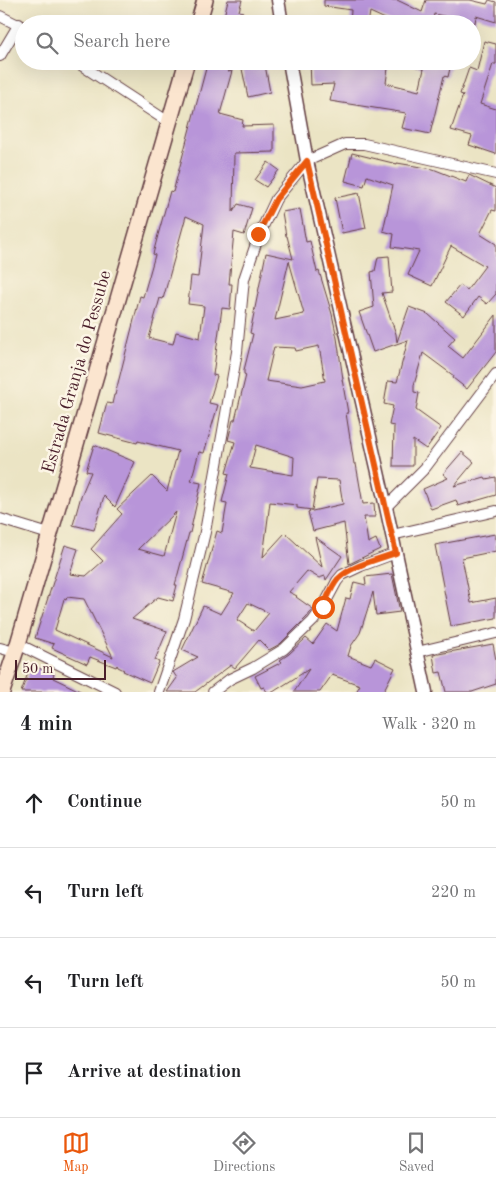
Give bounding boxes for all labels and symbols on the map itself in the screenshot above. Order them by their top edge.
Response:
route end [247,223,270,246]
street label: Estrada Granja do Pessube [39,268,115,476]
route start [312,596,335,619]
scale bar [15,657,106,680]

